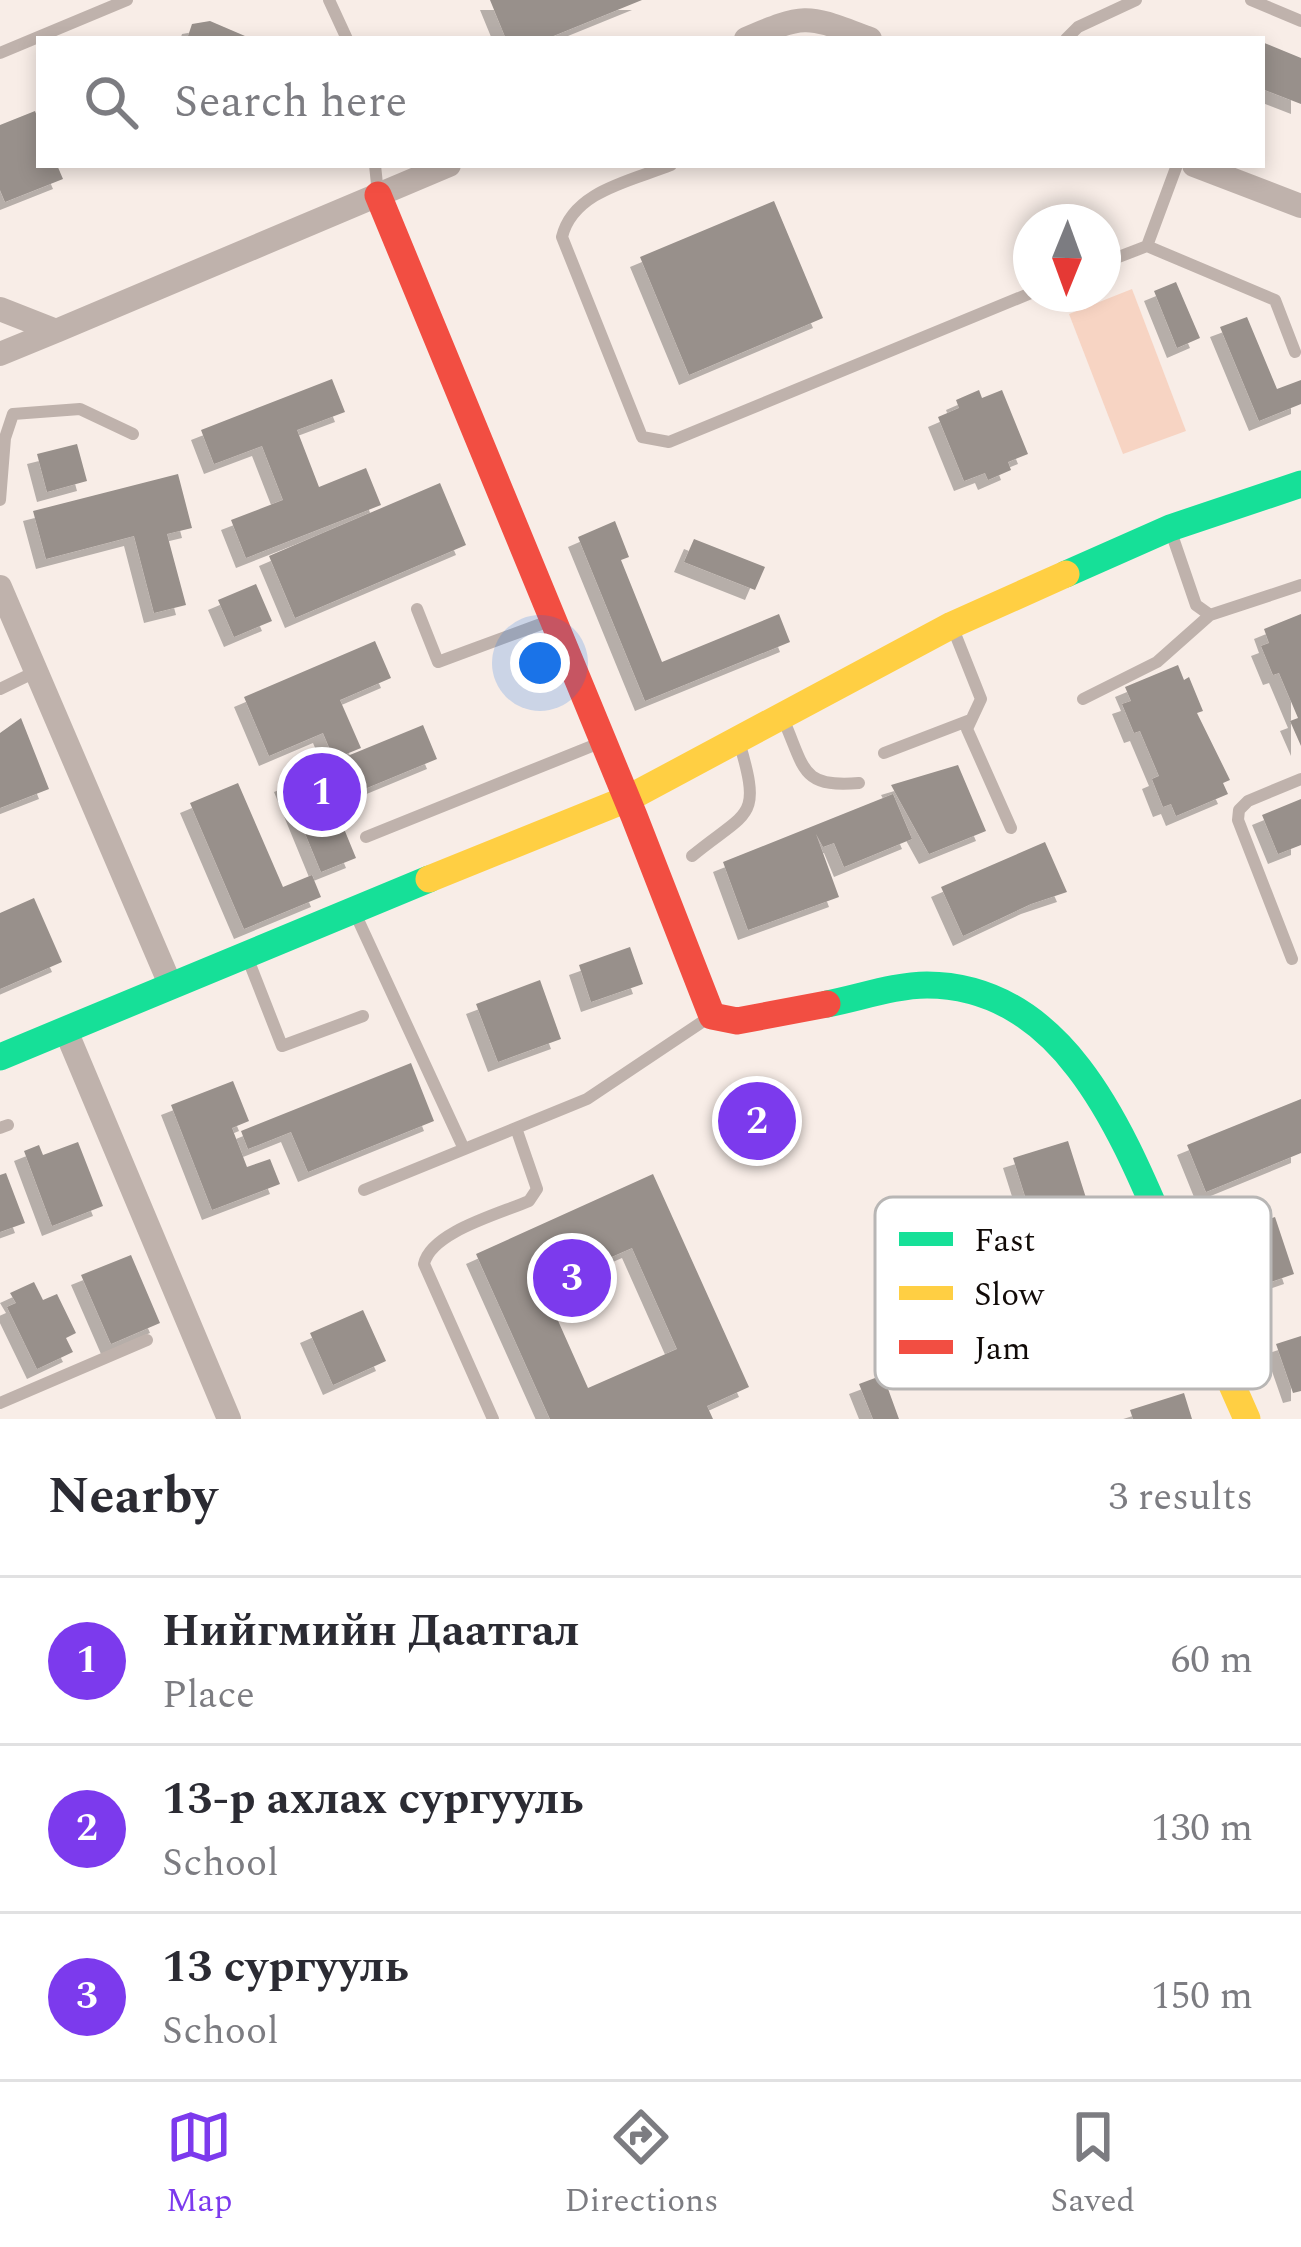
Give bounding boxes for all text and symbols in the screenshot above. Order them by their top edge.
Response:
search box [36,36,1265,168]
text: Search here [174,68,407,137]
icon: search [78,69,144,135]
north arrow [1013,204,1121,312]
your location [510,633,570,693]
pin: 1 [283,747,361,837]
pin: 2 [718,1076,796,1166]
legend [875,1197,1271,1389]
text: Fast [974,1216,1035,1266]
pin: 3 [533,1233,611,1323]
text: Slow [974,1270,1045,1320]
text: Jam [974,1324,1030,1374]
text: Nearby [48,1458,217,1536]
text: 3 results [1109,1468,1253,1527]
text: Нийгмийн Даатгал [162,1597,580,1666]
text: 1 [76,1631,98,1690]
text: 60 m [1171,1631,1253,1690]
text: Place [162,1666,255,1725]
text: 13-р ахлах сургууль [162,1765,583,1834]
text: 2 [76,1799,98,1858]
text: 130 m [1151,1799,1253,1858]
text: School [162,1834,279,1893]
text: 13 сургууль [162,1933,409,2002]
text: 3 [76,1967,98,2026]
text: 150 m [1151,1967,1253,2026]
text: School [162,2002,279,2061]
tab: Map [166,2104,232,2226]
tab: Directions [564,2104,718,2226]
tab: Saved [1050,2104,1135,2226]

